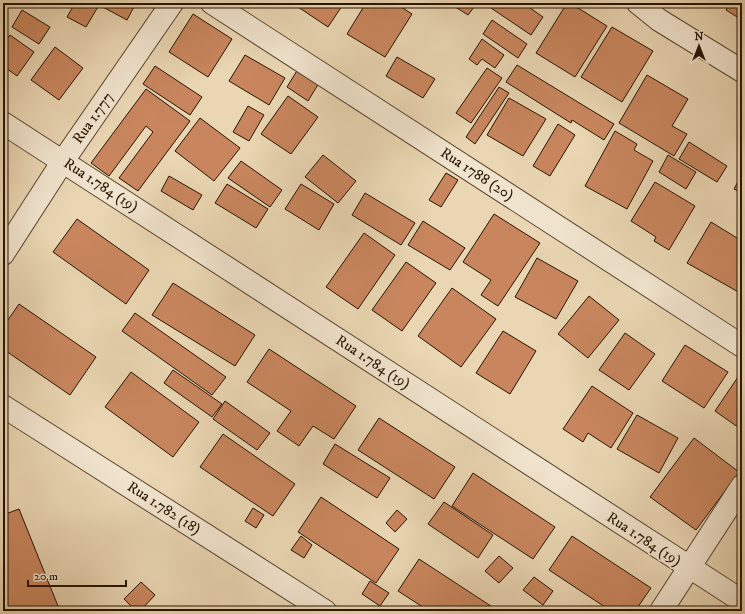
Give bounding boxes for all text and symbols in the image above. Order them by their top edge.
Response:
north arrow [679,26,719,66]
text: N [694,30,704,44]
street label: Rua 1.777 [68,88,118,147]
street label: Rua 1788 (20) [437,143,517,205]
street label: Rua 1.784 (19) [60,154,142,216]
street label: Rua 1.784 (19) [332,331,414,393]
street label: Rua 1.782 (18) [124,477,204,539]
street label: Rua 1.784 (19) [603,508,685,570]
scale bar [28,562,126,588]
text: 20 m [34,569,58,584]

